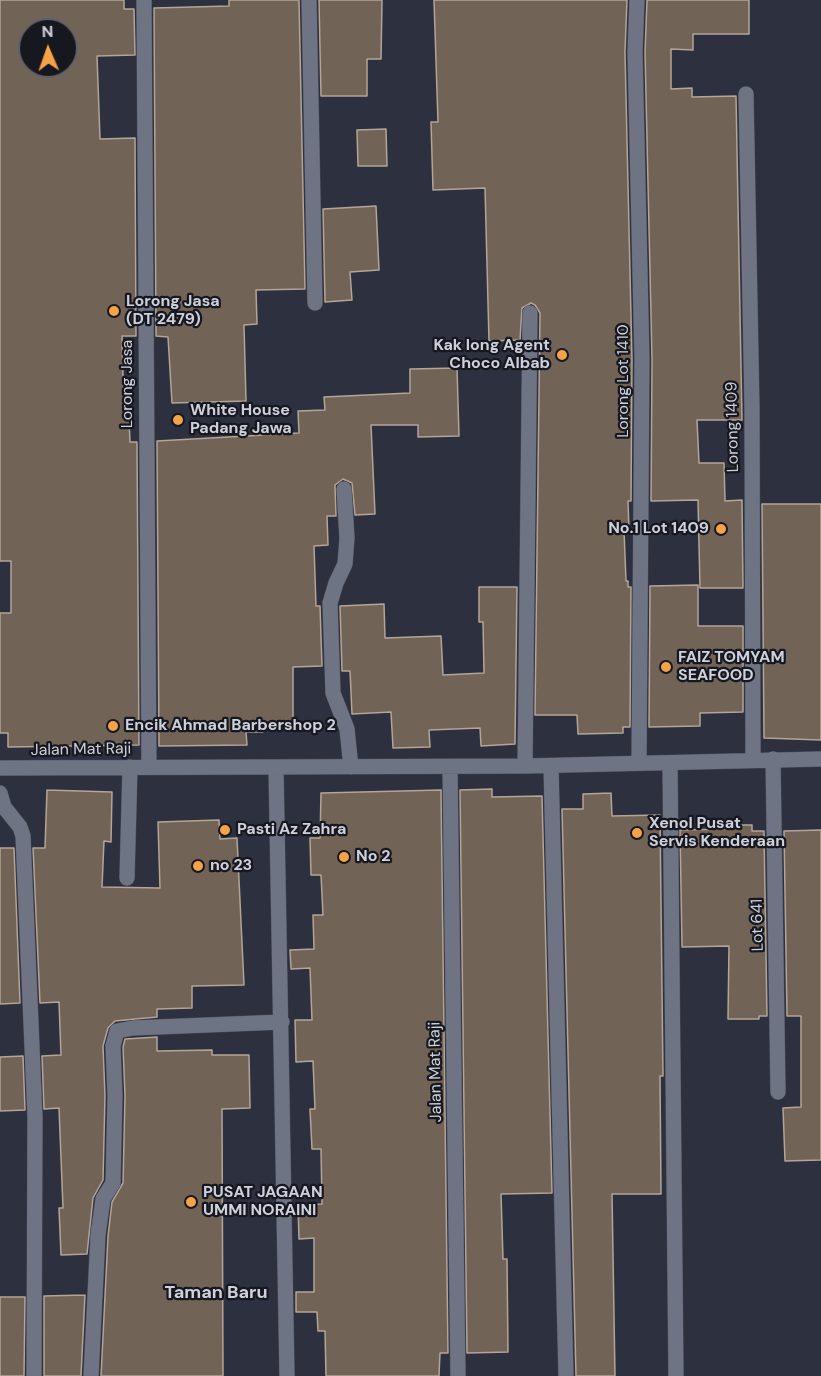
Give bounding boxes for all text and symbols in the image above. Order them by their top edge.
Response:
north arrow [18,18,78,78]
text: N [41,21,54,42]
place label: Lorong Jasa (DT 2479) [126,292,220,330]
marker: Lorong Jasa (DT 2479) [107,304,121,318]
street label: Lorong Lot 1410 [614,324,634,438]
place label: Kak long Agent Choco Albab [434,336,550,374]
street label: Lorong Jasa [118,340,138,428]
marker: Kak long Agent Choco Albab [555,348,569,362]
street label: Lorong 1409 [723,381,743,473]
place label: White House Padang Jawa [190,401,292,439]
marker: White House Padang Jawa [171,413,185,427]
place label: No.1 Lot 1409 [608,519,709,539]
marker: No.1 Lot 1409 [714,522,728,536]
place label: FAIZ TOMYAM SEAFOOD [678,648,785,686]
marker: FAIZ TOMYAM SEAFOOD [659,660,673,674]
place label: Encik Ahmad Barbershop 2 [125,716,336,736]
marker: Encik Ahmad Barbershop 2 [106,719,120,733]
street label: Jalan Mat Raji [31,740,131,760]
place label: Xenol Pusat Servis Kenderaan [649,814,785,852]
place label: Pasti Az Zahra [237,820,346,840]
marker: Pasti Az Zahra [218,823,232,837]
marker: Xenol Pusat Servis Kenderaan [630,826,644,840]
place label: No 2 [356,847,390,867]
marker: No 2 [337,850,351,864]
place label: no 23 [210,856,252,876]
marker: no 23 [191,859,205,873]
street label: Lot 641 [748,899,768,951]
street label: Jalan Mat Raji [426,1022,446,1122]
place label: PUSAT JAGAAN UMMI NORAINI [203,1183,323,1221]
marker: PUSAT JAGAAN UMMI NORAINI [184,1195,198,1209]
district label: Taman Baru [164,1282,268,1304]

